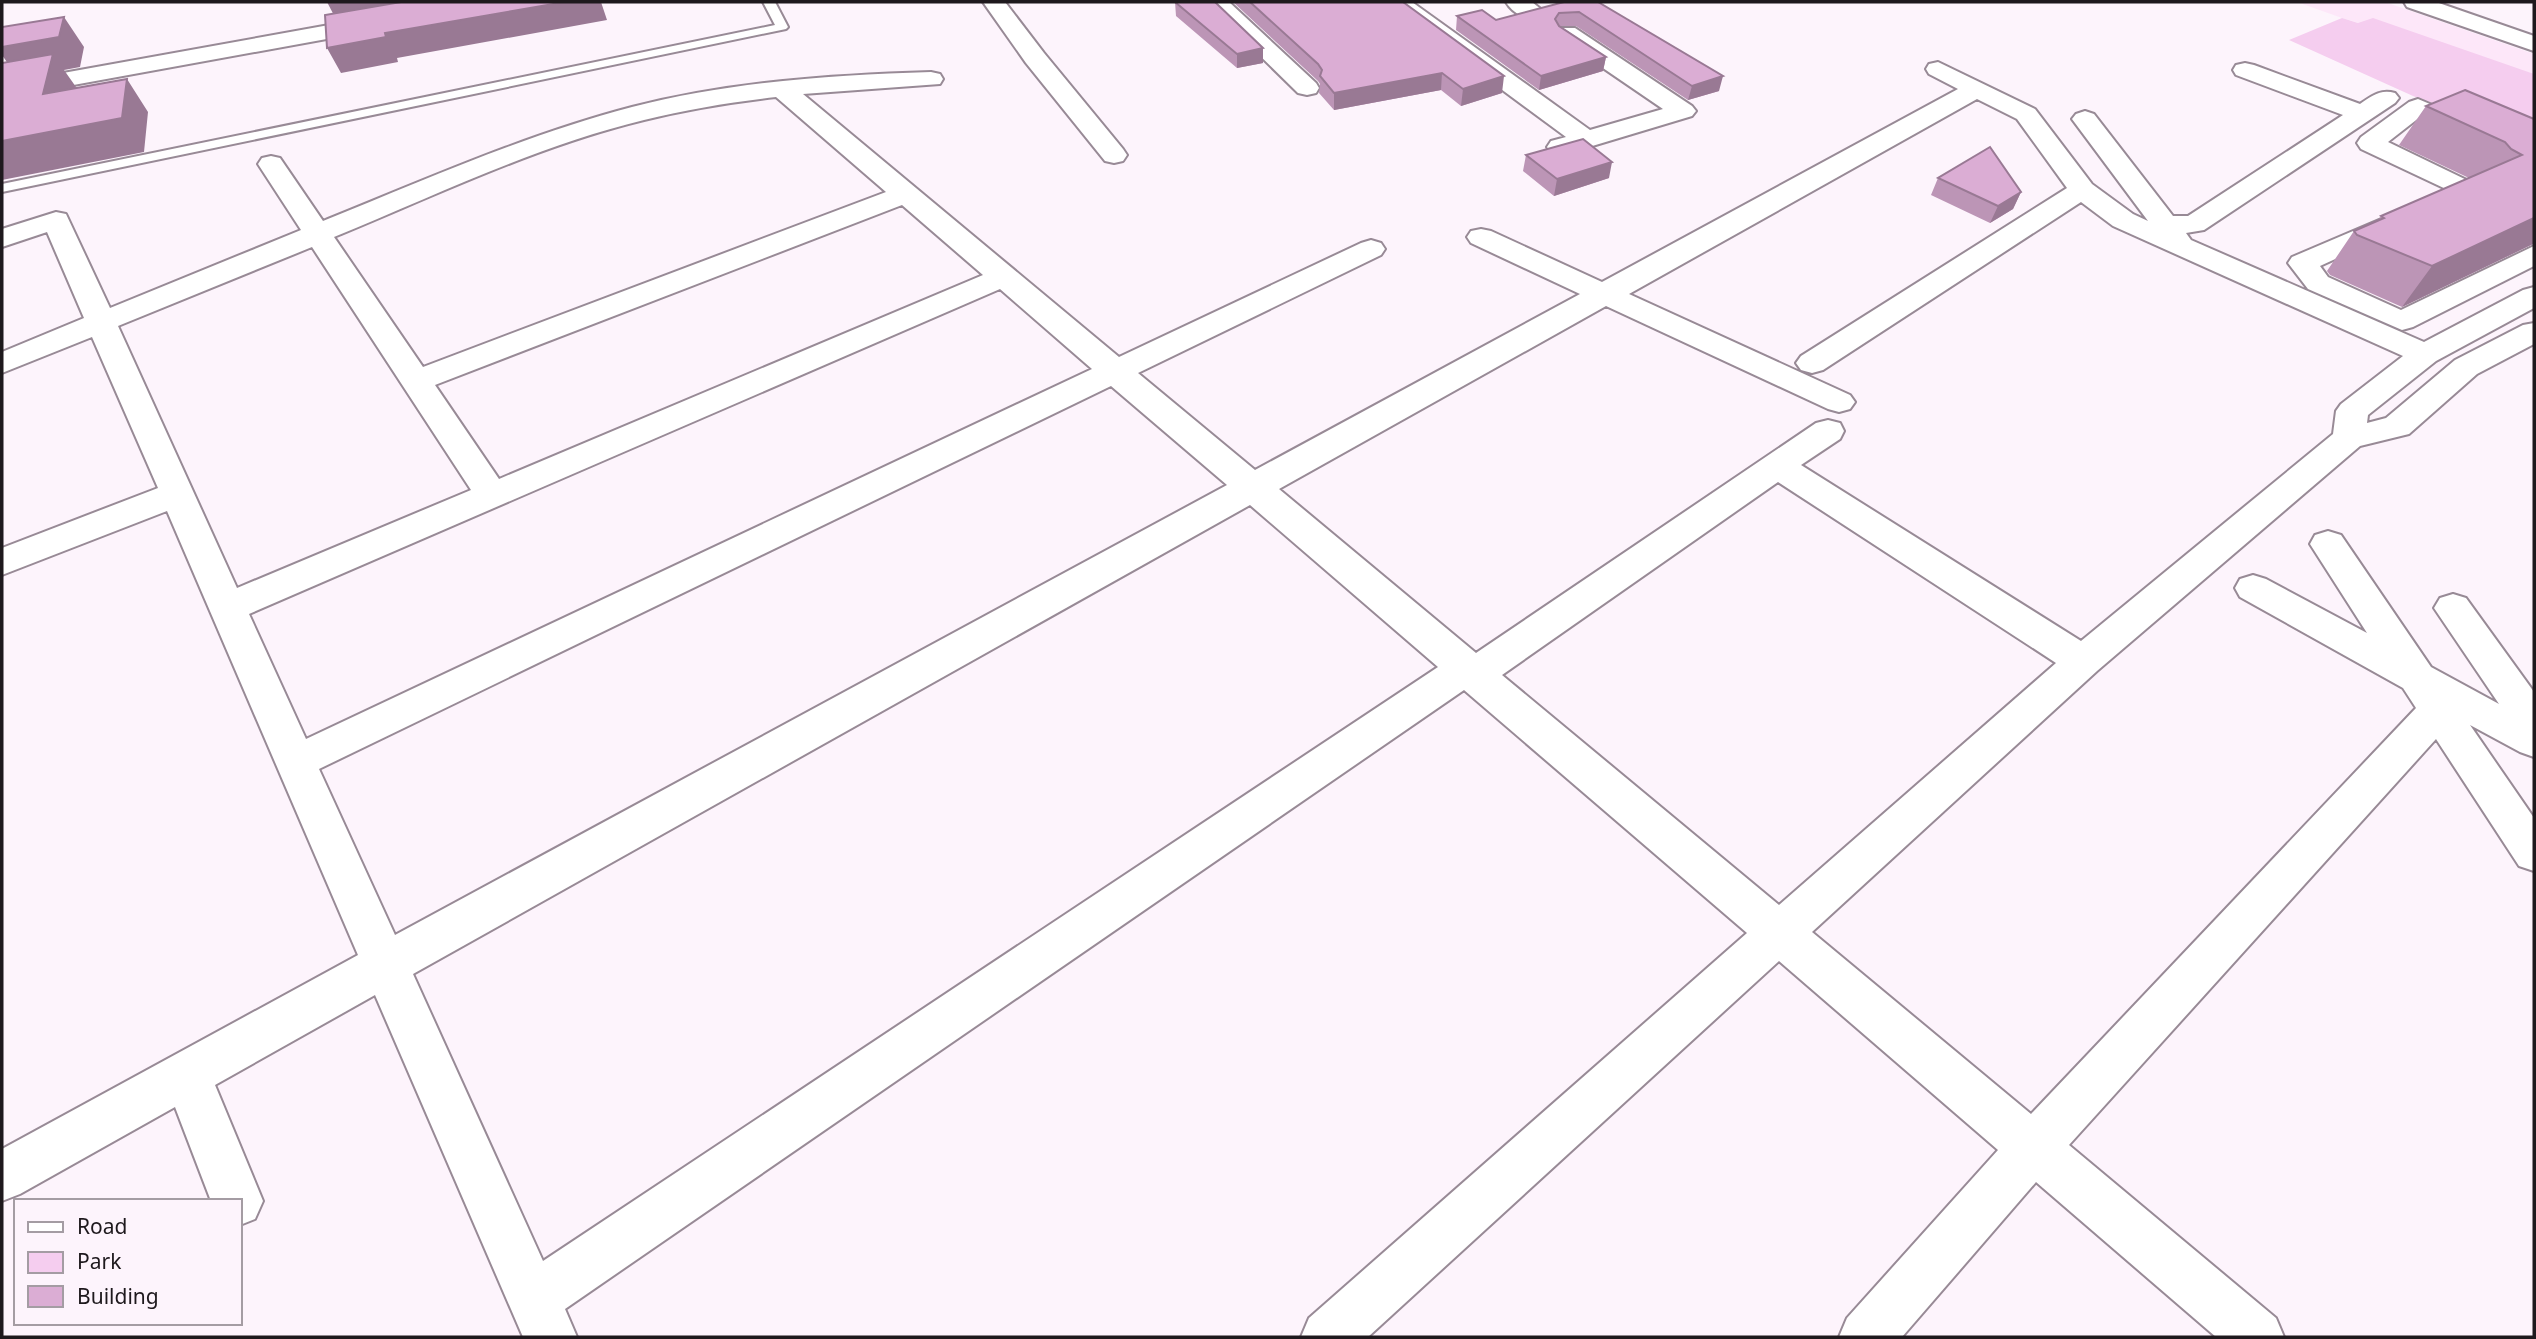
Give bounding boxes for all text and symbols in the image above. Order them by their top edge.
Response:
legend [14,1199,242,1325]
text: Road [77,1212,127,1240]
text: Park [77,1247,122,1275]
text: Building [77,1282,159,1310]

